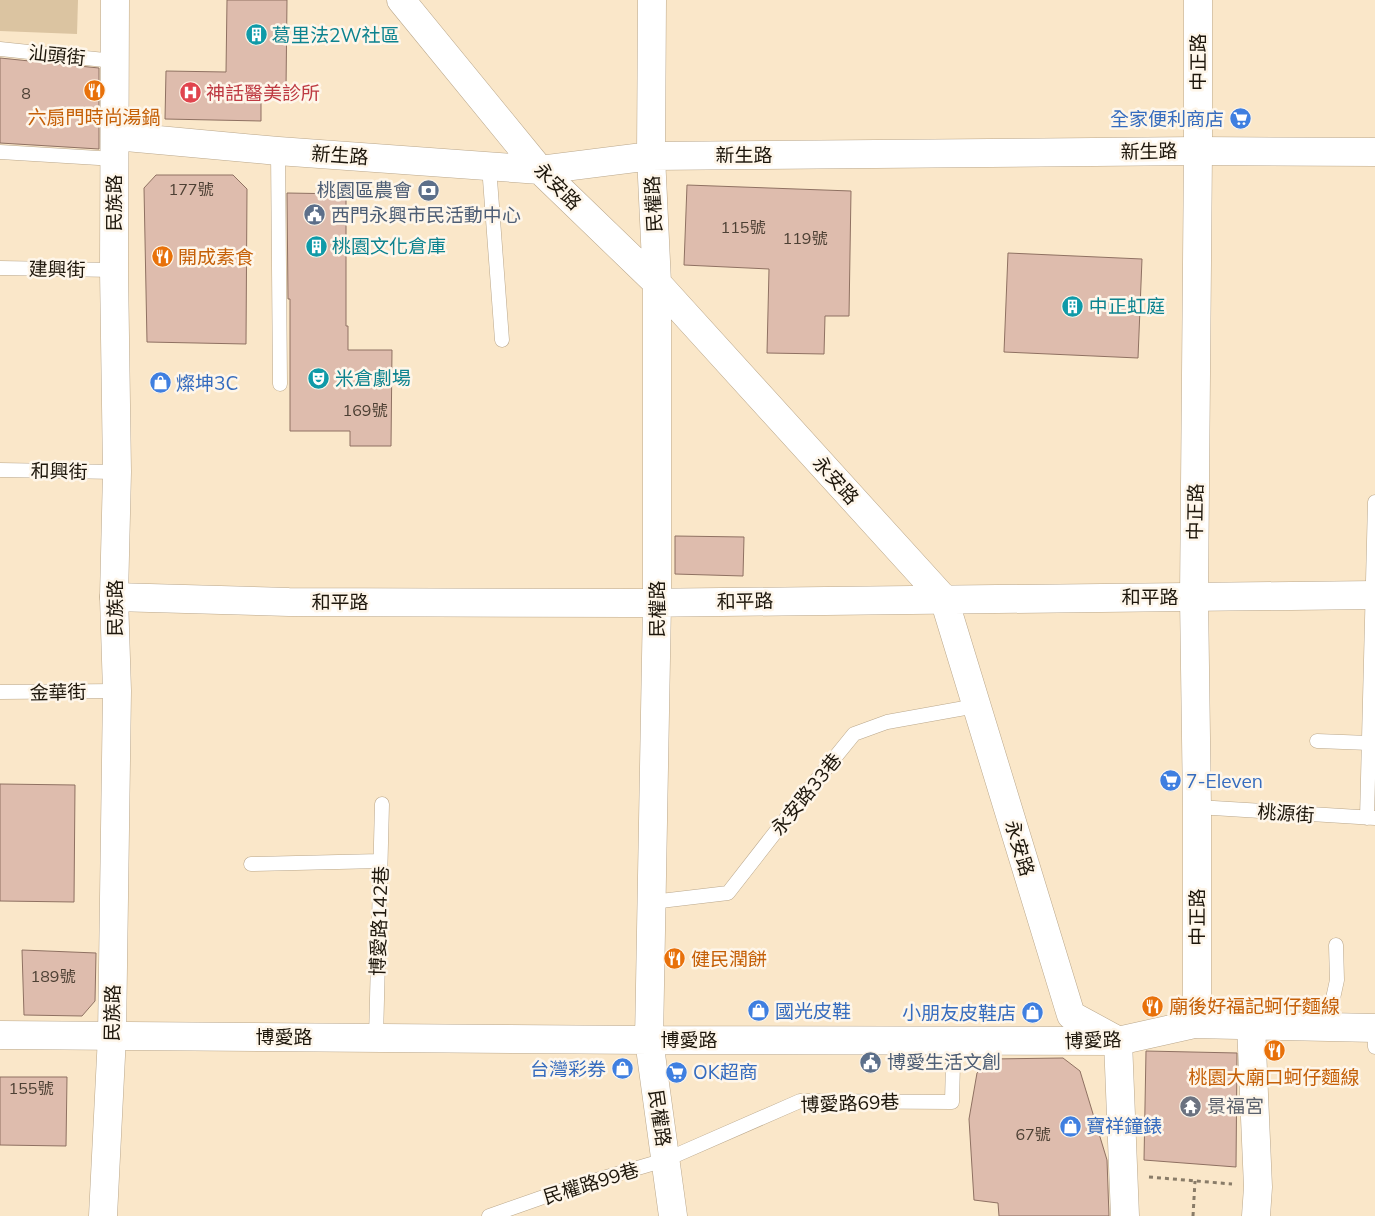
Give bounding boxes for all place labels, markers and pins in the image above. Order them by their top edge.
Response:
building icon: 葛里法2W社區 [244,23,268,47]
place label: 葛里法2W社區 [272,23,400,47]
restaurant icon: 六扇門時尚湯鍋 [82,79,106,103]
hospital icon: 神話醫美診所 [178,81,202,105]
place label: 神話醫美診所 [206,81,320,105]
place label: 六扇門時尚湯鍋 [27,105,161,129]
place label: 全家便利商店 [1110,107,1224,131]
supermarket icon: 全家便利商店 [1228,107,1252,131]
place label: 桃園區農會 [317,178,412,202]
bank icon: 桃園區農會 [416,178,440,202]
public building icon: 西門永興市民活動中心 [303,203,327,227]
place label: 西門永興市民活動中心 [331,203,521,227]
building icon: 桃園文化倉庫 [304,234,328,258]
place label: 桃園文化倉庫 [332,234,446,258]
restaurant icon: 開成素食 [150,245,174,269]
place label: 開成素食 [178,245,254,269]
building icon: 中正虹庭 [1061,294,1085,318]
place label: 中正虹庭 [1089,294,1165,318]
theatre icon: 米倉劇場 [307,366,331,390]
place label: 米倉劇場 [335,366,411,390]
shop icon: 燦坤3C [148,371,172,395]
place label: 燦坤3C [176,371,238,395]
supermarket icon: 7-Eleven [1158,769,1182,793]
place label: 7-Eleven [1186,769,1263,793]
restaurant icon: 健民潤餅 [663,947,687,971]
place label: 健民潤餅 [691,947,767,971]
restaurant icon: 廟後好福記蚵仔麵線 [1141,994,1165,1018]
place label: 廟後好福記蚵仔麵線 [1169,994,1340,1018]
shop icon: 國光皮鞋 [747,999,771,1023]
place label: 國光皮鞋 [775,999,851,1023]
place label: 小朋友皮鞋店 [902,1001,1016,1025]
shop icon: 小朋友皮鞋店 [1020,1001,1044,1025]
restaurant icon: 桃園大廟口蚵仔麵線 [1262,1039,1286,1063]
public building icon: 博愛生活文創 [859,1050,883,1074]
place label: 博愛生活文創 [887,1050,1001,1074]
place label: 台灣彩券 [530,1057,606,1081]
shop icon: 台灣彩券 [610,1057,634,1081]
supermarket icon: OK超商 [665,1060,689,1084]
place label: OK超商 [693,1060,758,1084]
place label: 桃園大廟口蚵仔麵線 [1188,1065,1360,1089]
temple icon: 景福宮 [1179,1094,1203,1118]
place label: 景福宮 [1207,1094,1264,1118]
shop icon: 寶祥鐘錶 [1058,1114,1082,1138]
place label: 寶祥鐘錶 [1086,1114,1162,1138]

